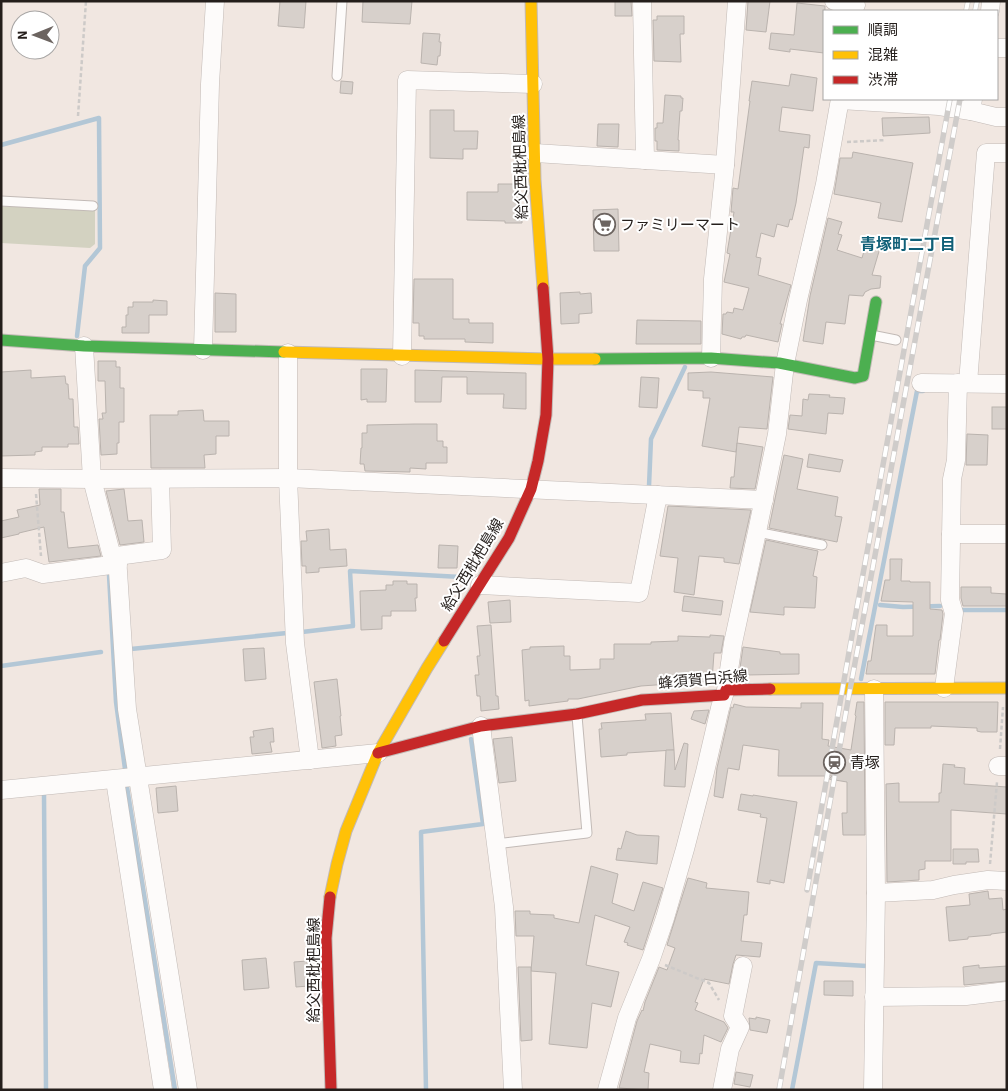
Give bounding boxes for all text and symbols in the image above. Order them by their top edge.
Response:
north arrow [10,10,60,60]
legend [823,10,998,100]
text: 順調 [868,20,898,41]
text: N [13,30,33,40]
text: 混雑 [868,45,898,66]
text: 渋滞 [868,70,898,91]
street label: 給父西枇杷島線 [509,114,533,220]
supermarket icon: ファミリーマート [592,213,616,237]
place label: ファミリーマート [620,215,740,236]
district label: 青塚町二丁目 [860,234,956,256]
street label: 給父西枇杷島線 [437,515,509,615]
street label: 蜂須賀白浜線 [657,666,749,694]
station icon: 青塚 [822,751,846,775]
place label: 青塚 [850,753,880,774]
street label: 給父西枇杷島線 [304,917,325,1023]

